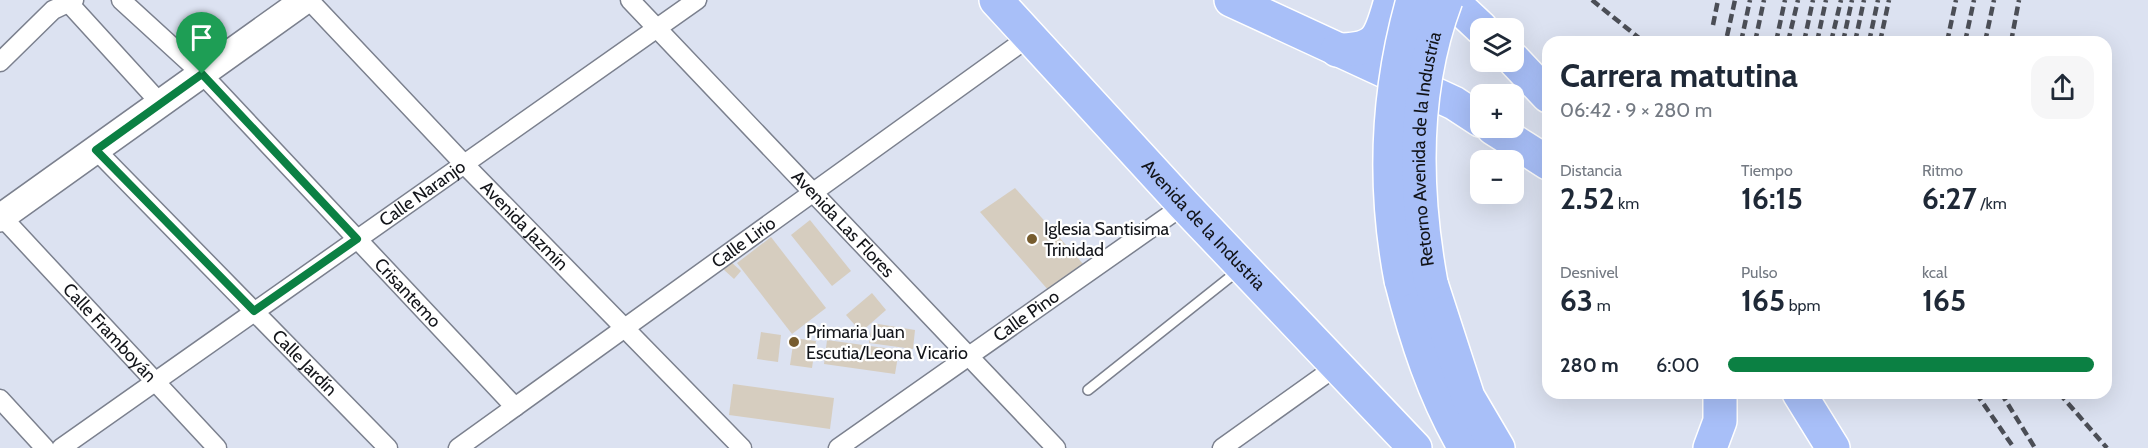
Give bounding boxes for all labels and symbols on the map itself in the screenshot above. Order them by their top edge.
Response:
pin [176,12,227,74]
street label: Retorno Avenida de la Industria [1408,29,1446,268]
street label: Calle Naranjo [375,155,470,231]
street label: Avenida de la Industria [1137,155,1270,295]
street label: Avenida Las Flores [787,166,899,282]
street label: Avenida Jazmín [476,176,573,275]
street label: Calle Lirio [707,212,780,273]
place label: Iglesia Santisima Trinidad [1044,218,1170,261]
marker: Iglesia Santisima Trinidad [1025,232,1039,246]
street label: Crisantemo [370,253,446,332]
street label: Calle Framboyán [58,279,161,387]
street label: Calle Pino [989,285,1063,346]
place label: Primaria Juan Escutia/Leona Vicario [806,321,968,364]
street label: Calle Jardín [267,325,342,400]
marker: Primaria Juan Escutia/Leona Vicario [787,335,801,349]

